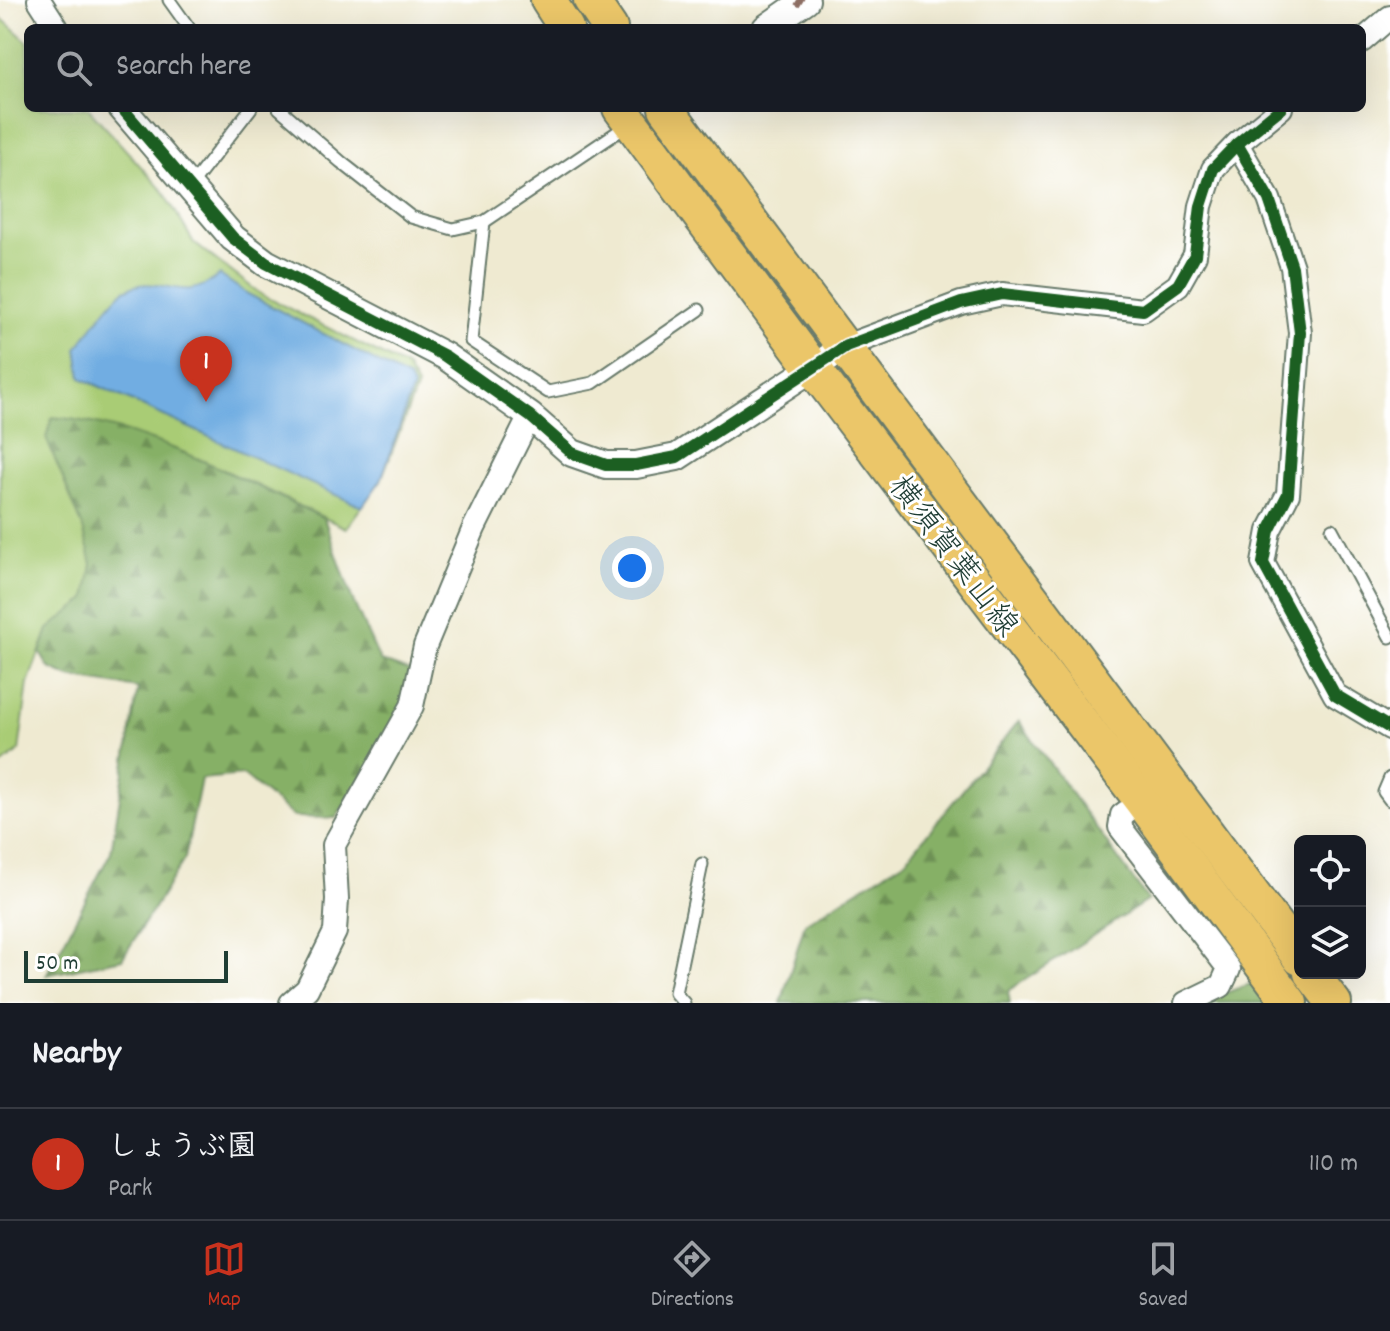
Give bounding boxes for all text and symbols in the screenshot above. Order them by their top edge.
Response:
search box [24,24,1366,112]
icon: search [52,46,96,90]
text: Search here [116,47,252,90]
pin: 1 [180,336,232,402]
street label: 横須賀葉山線 [875,467,1027,649]
your location [612,548,652,588]
map controls [1294,835,1366,979]
button: locate [1294,835,1366,907]
button: layers [1294,907,1366,979]
scale bar [24,947,228,983]
text: 50 m [36,949,78,980]
text: Nearby [32,1031,121,1080]
text: しょうぶ園 [108,1128,257,1171]
text: 1 [55,1146,61,1183]
text: 110 m [1309,1146,1358,1183]
text: Park [108,1171,152,1208]
tab: Map [202,1237,246,1316]
tab: Directions [651,1237,734,1316]
tab: Saved [1139,1237,1188,1316]

